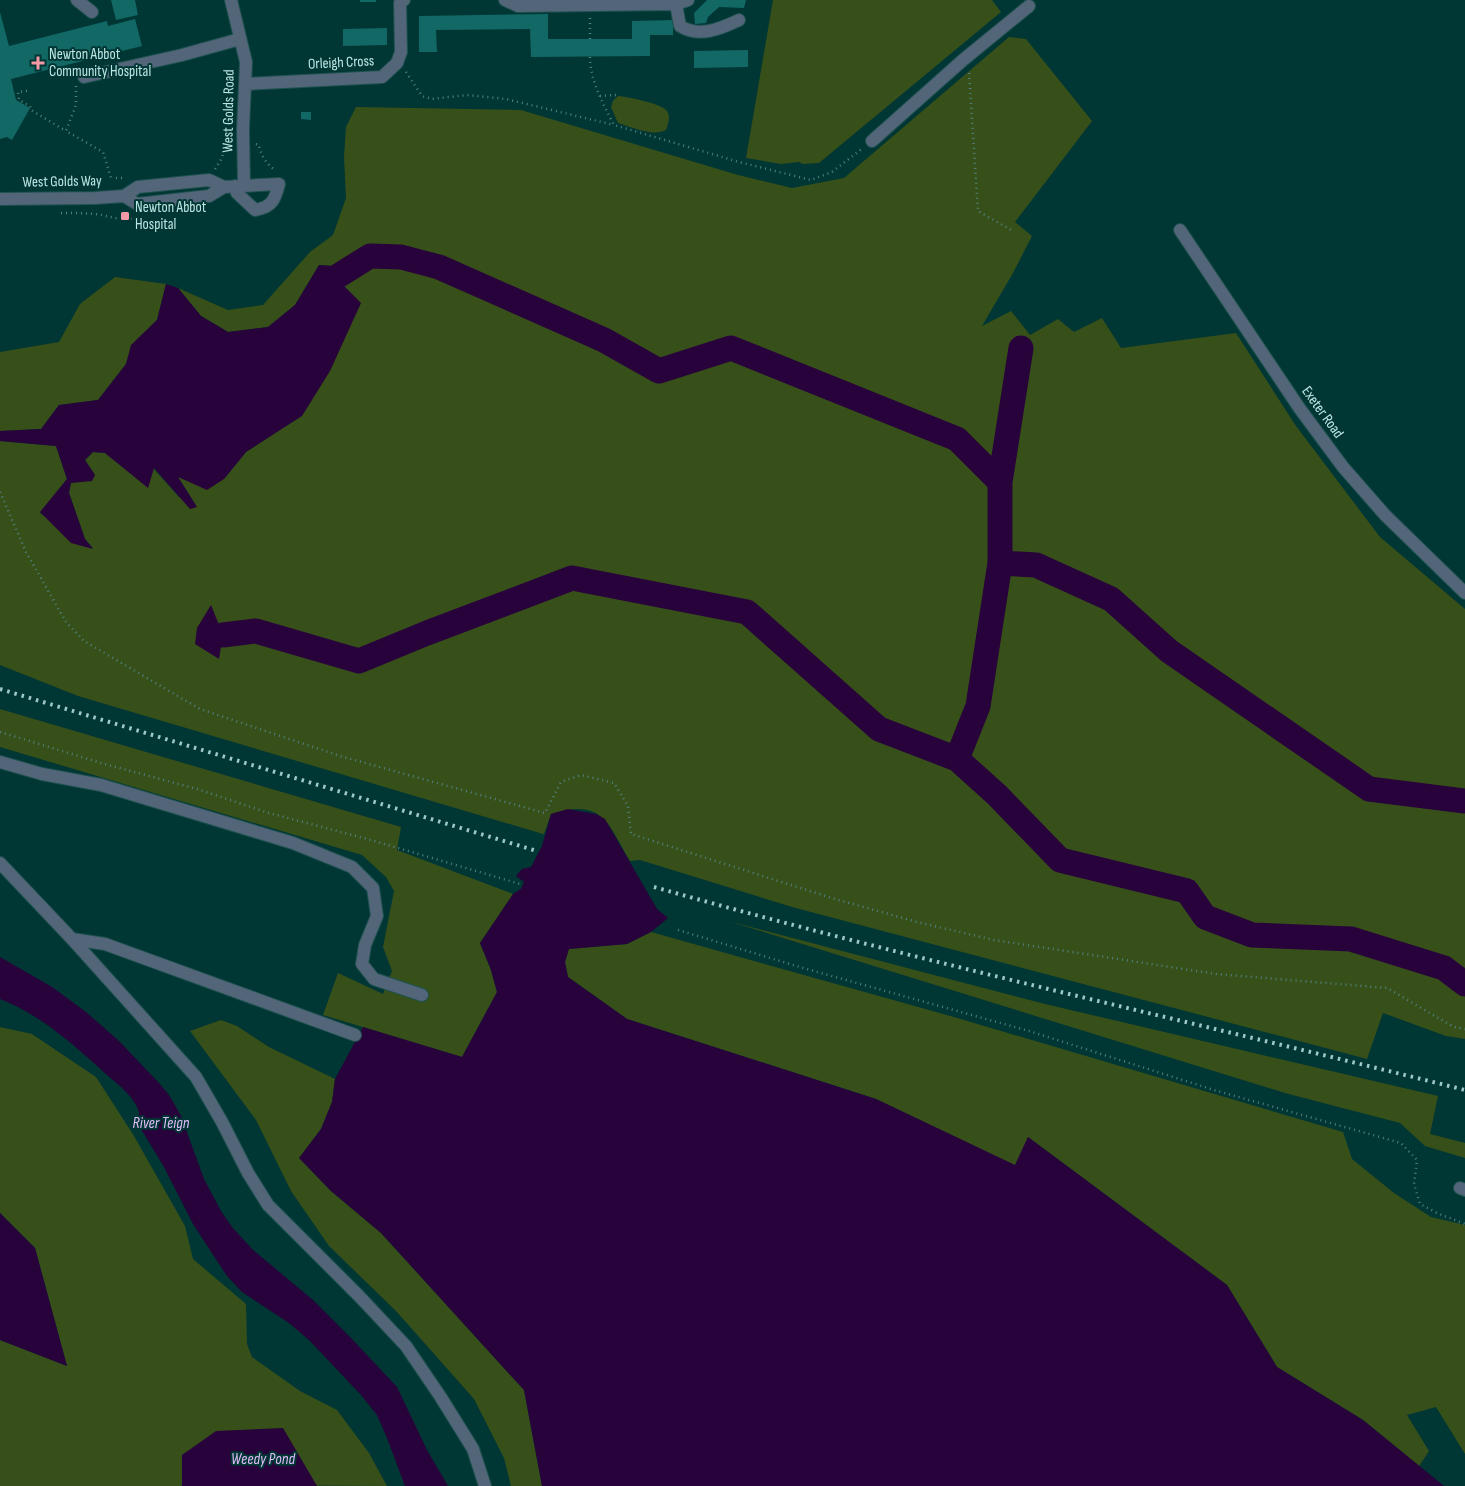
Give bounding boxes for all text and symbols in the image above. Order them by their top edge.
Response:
place label: Newton Abbot Community Hospital [49,45,151,81]
street label: Orleigh Cross [307,51,375,74]
marker: Newton Abbot Community Hospital [31,56,45,70]
street label: West Golds Road [218,69,239,153]
street label: West Golds Way [22,171,102,192]
place label: Newton Abbot Hospital [135,198,207,234]
marker: Newton Abbot Hospital [119,210,131,222]
street label: Exeter Road [1297,383,1348,442]
water label: River Teign [133,1114,190,1133]
water label: Weedy Pond [231,1450,295,1469]

